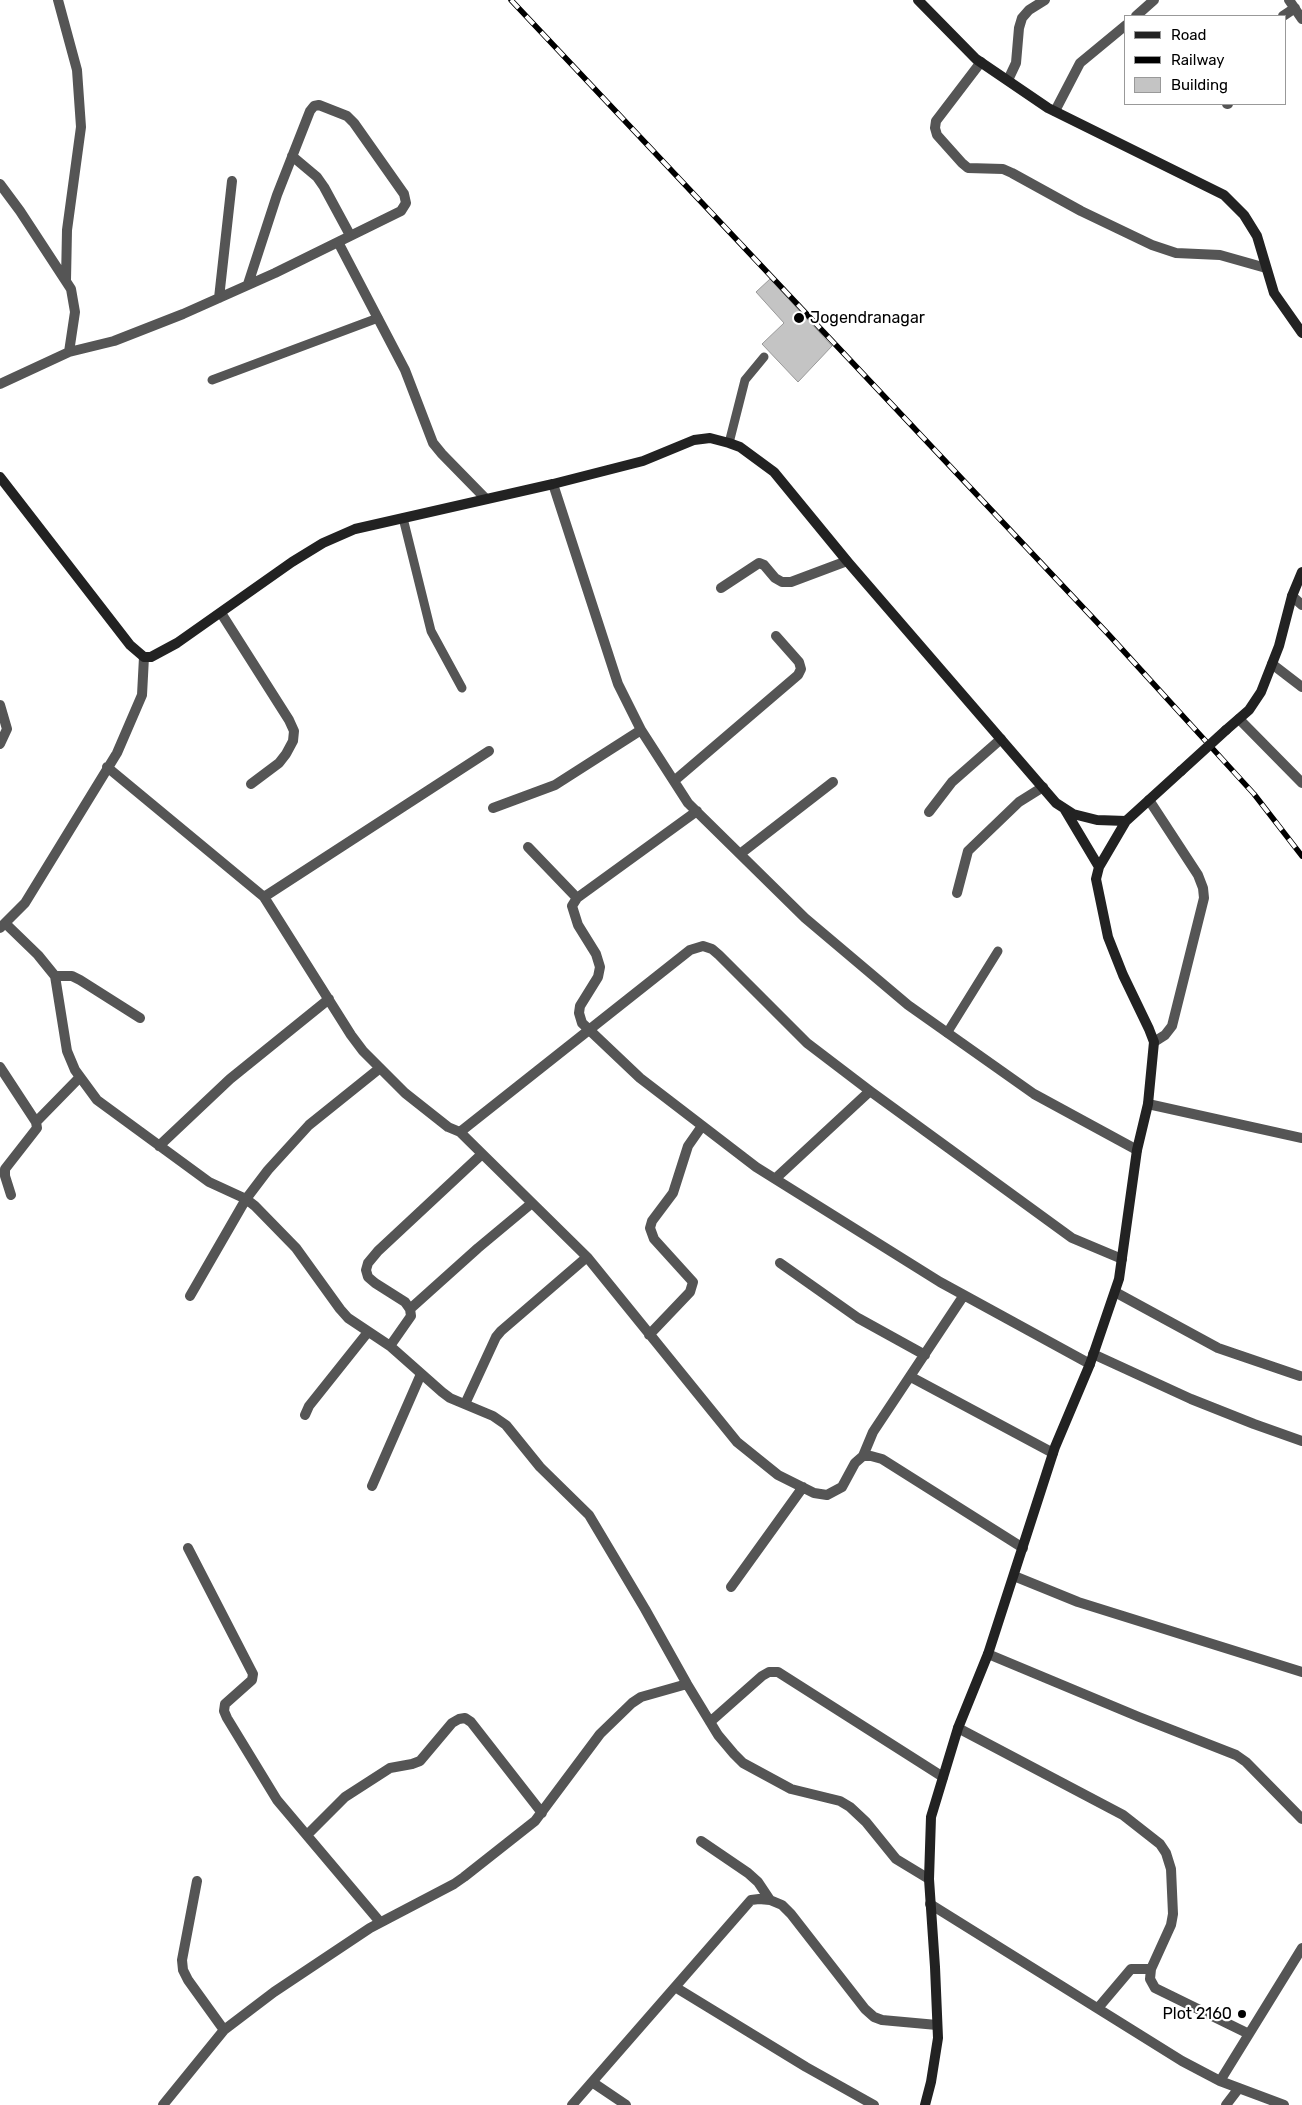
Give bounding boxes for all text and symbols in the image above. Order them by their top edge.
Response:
legend [1124,15,1287,105]
text: Road [1171,26,1207,44]
text: Railway [1171,51,1225,69]
text: Building [1171,76,1228,94]
place label: Jogendranagar [810,308,925,328]
marker: Jogendranagar [792,311,806,325]
place label: Plot 2160 [1163,2004,1232,2024]
marker: Plot 2160 [1236,2008,1248,2020]

